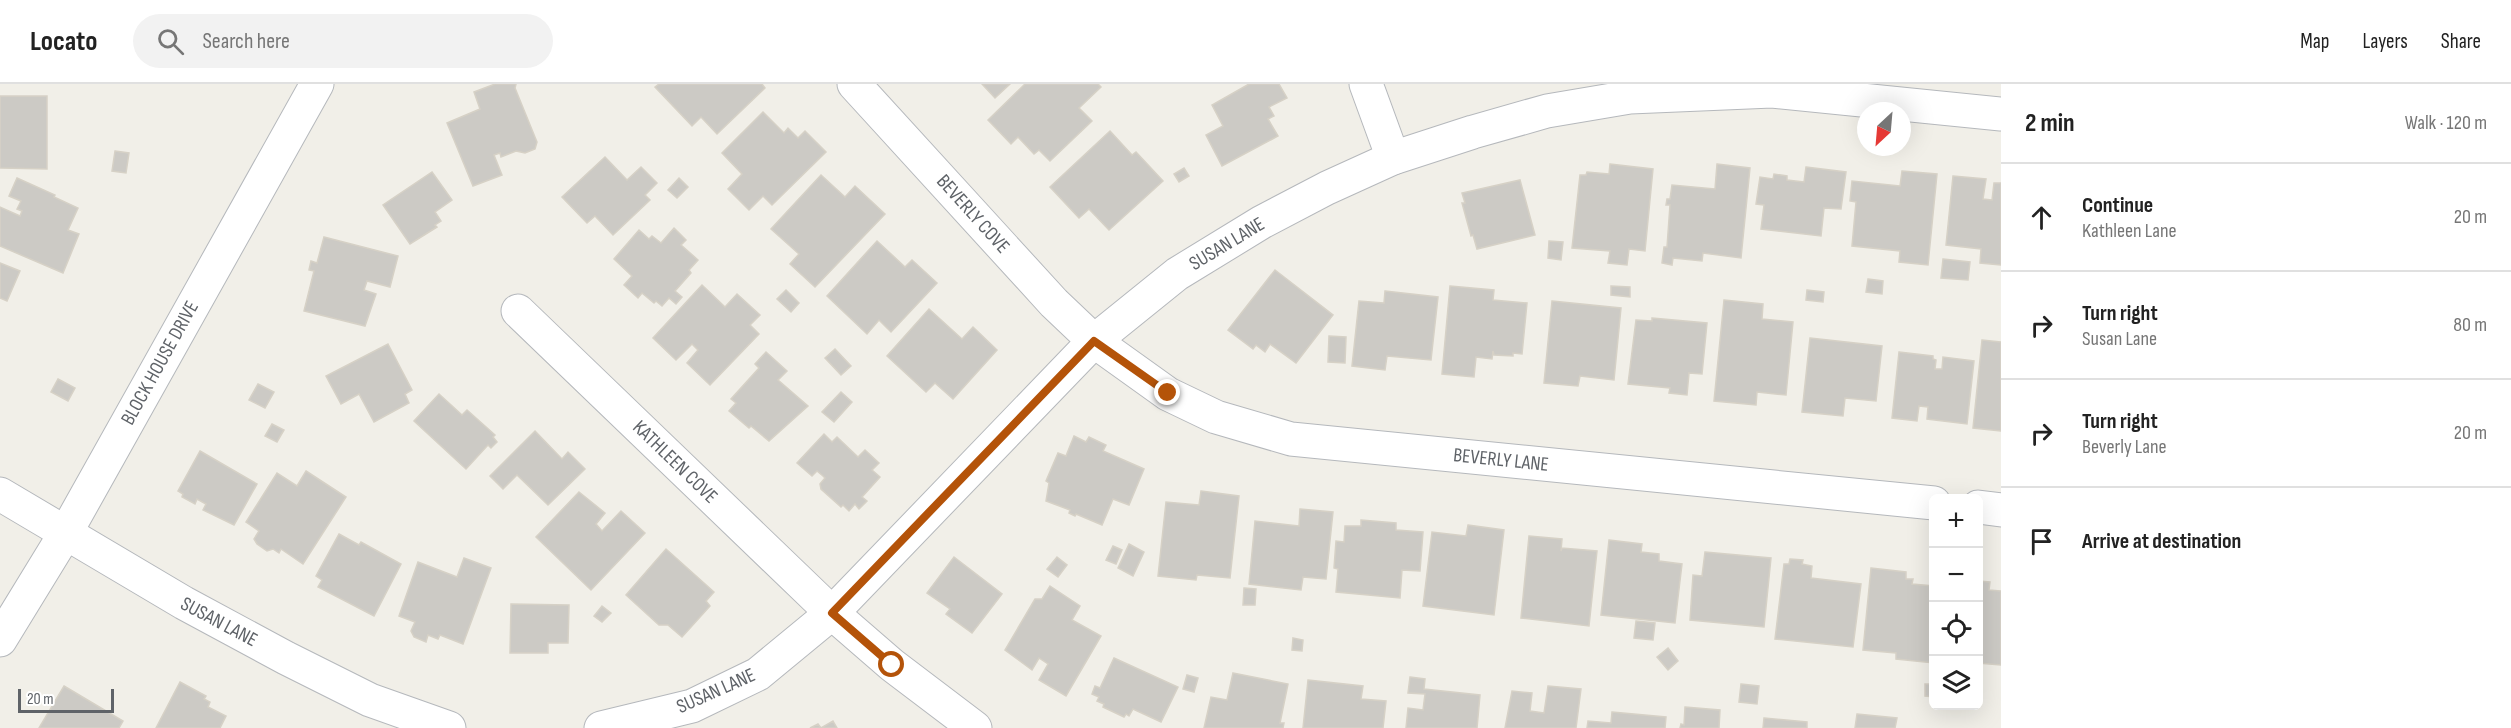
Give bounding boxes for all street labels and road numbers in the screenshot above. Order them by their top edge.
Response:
street label: BEVERLY COVE [931,170,1015,258]
street label: SUSAN LANE [1185,212,1269,276]
street label: BLOCK HOUSE DRIVE [116,297,204,429]
street label: KATHLEEN COVE [627,416,723,508]
street label: BEVERLY LANE [1452,443,1550,477]
street label: SUSAN LANE [176,592,262,652]
street label: SUSAN LANE [673,663,759,719]

